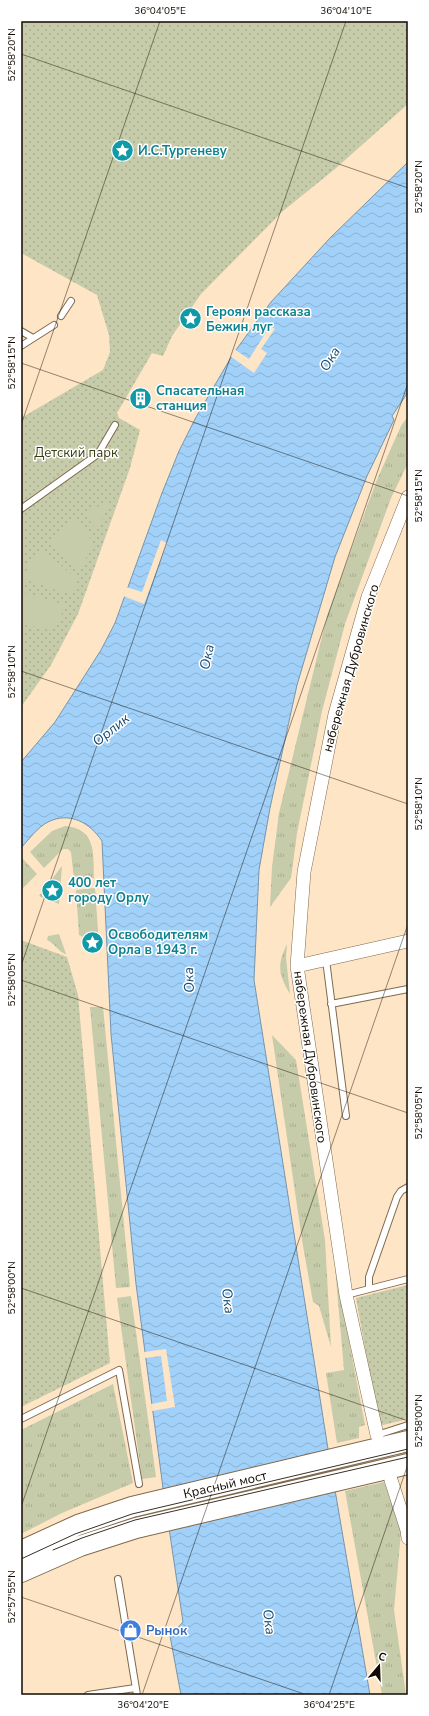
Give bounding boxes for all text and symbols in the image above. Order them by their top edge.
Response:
text: 36°04'05"E [134,4,186,18]
text: 36°04'10"E [320,4,372,18]
text: 52°58'20"N [5,28,19,82]
place icon: И.С.Тургеневу [110,138,136,164]
place label: И.С.Тургеневу [138,142,227,160]
text: 52°58'20"N [412,160,426,214]
place label: Героям рассказа Бежин луг [206,303,311,336]
place icon: Героям рассказа Бежин луг [177,306,203,332]
text: 52°58'15"N [5,336,19,390]
water label: Ока [315,343,345,375]
place label: Спасательная станция [156,382,244,415]
building icon: Спасательная станция [128,385,154,411]
park label: Детский парк [34,444,118,462]
text: 52°58'15"N [412,469,426,523]
street label: набережная Дубровинского [318,582,384,754]
water label: Ока [195,642,219,672]
text: 52°58'10"N [5,645,19,699]
water label: Орлик [89,709,134,751]
text: 52°58'10"N [412,777,426,831]
place label: 400 лет городу Орлу [68,874,149,907]
place icon: 400 лет городу Орлу [39,877,65,903]
place label: Освободителям Орла в 1943 г. [108,926,208,959]
place icon: Освободителям Орла в 1943 г. [80,929,106,955]
text: 52°58'05"N [5,953,19,1007]
water label: Ока [179,967,199,993]
street label: набережная Дубровинского [289,970,331,1144]
text: 52°58'05"N [412,1086,426,1140]
text: 52°58'00"N [5,1261,19,1315]
water label: Ока [217,1287,239,1315]
text: 52°58'00"N [412,1394,426,1448]
street label: Красный мост [182,1467,269,1503]
text: 52°57'55"N [5,1570,19,1624]
water label: Ока [258,1608,280,1636]
shop icon: Рынок [117,1618,143,1644]
place label: Рынок [146,1622,188,1640]
north arrow [359,1646,399,1686]
text: С [376,1649,389,1665]
text: 36°04'20"E [117,1698,169,1712]
text: 36°04'25"E [303,1698,355,1712]

